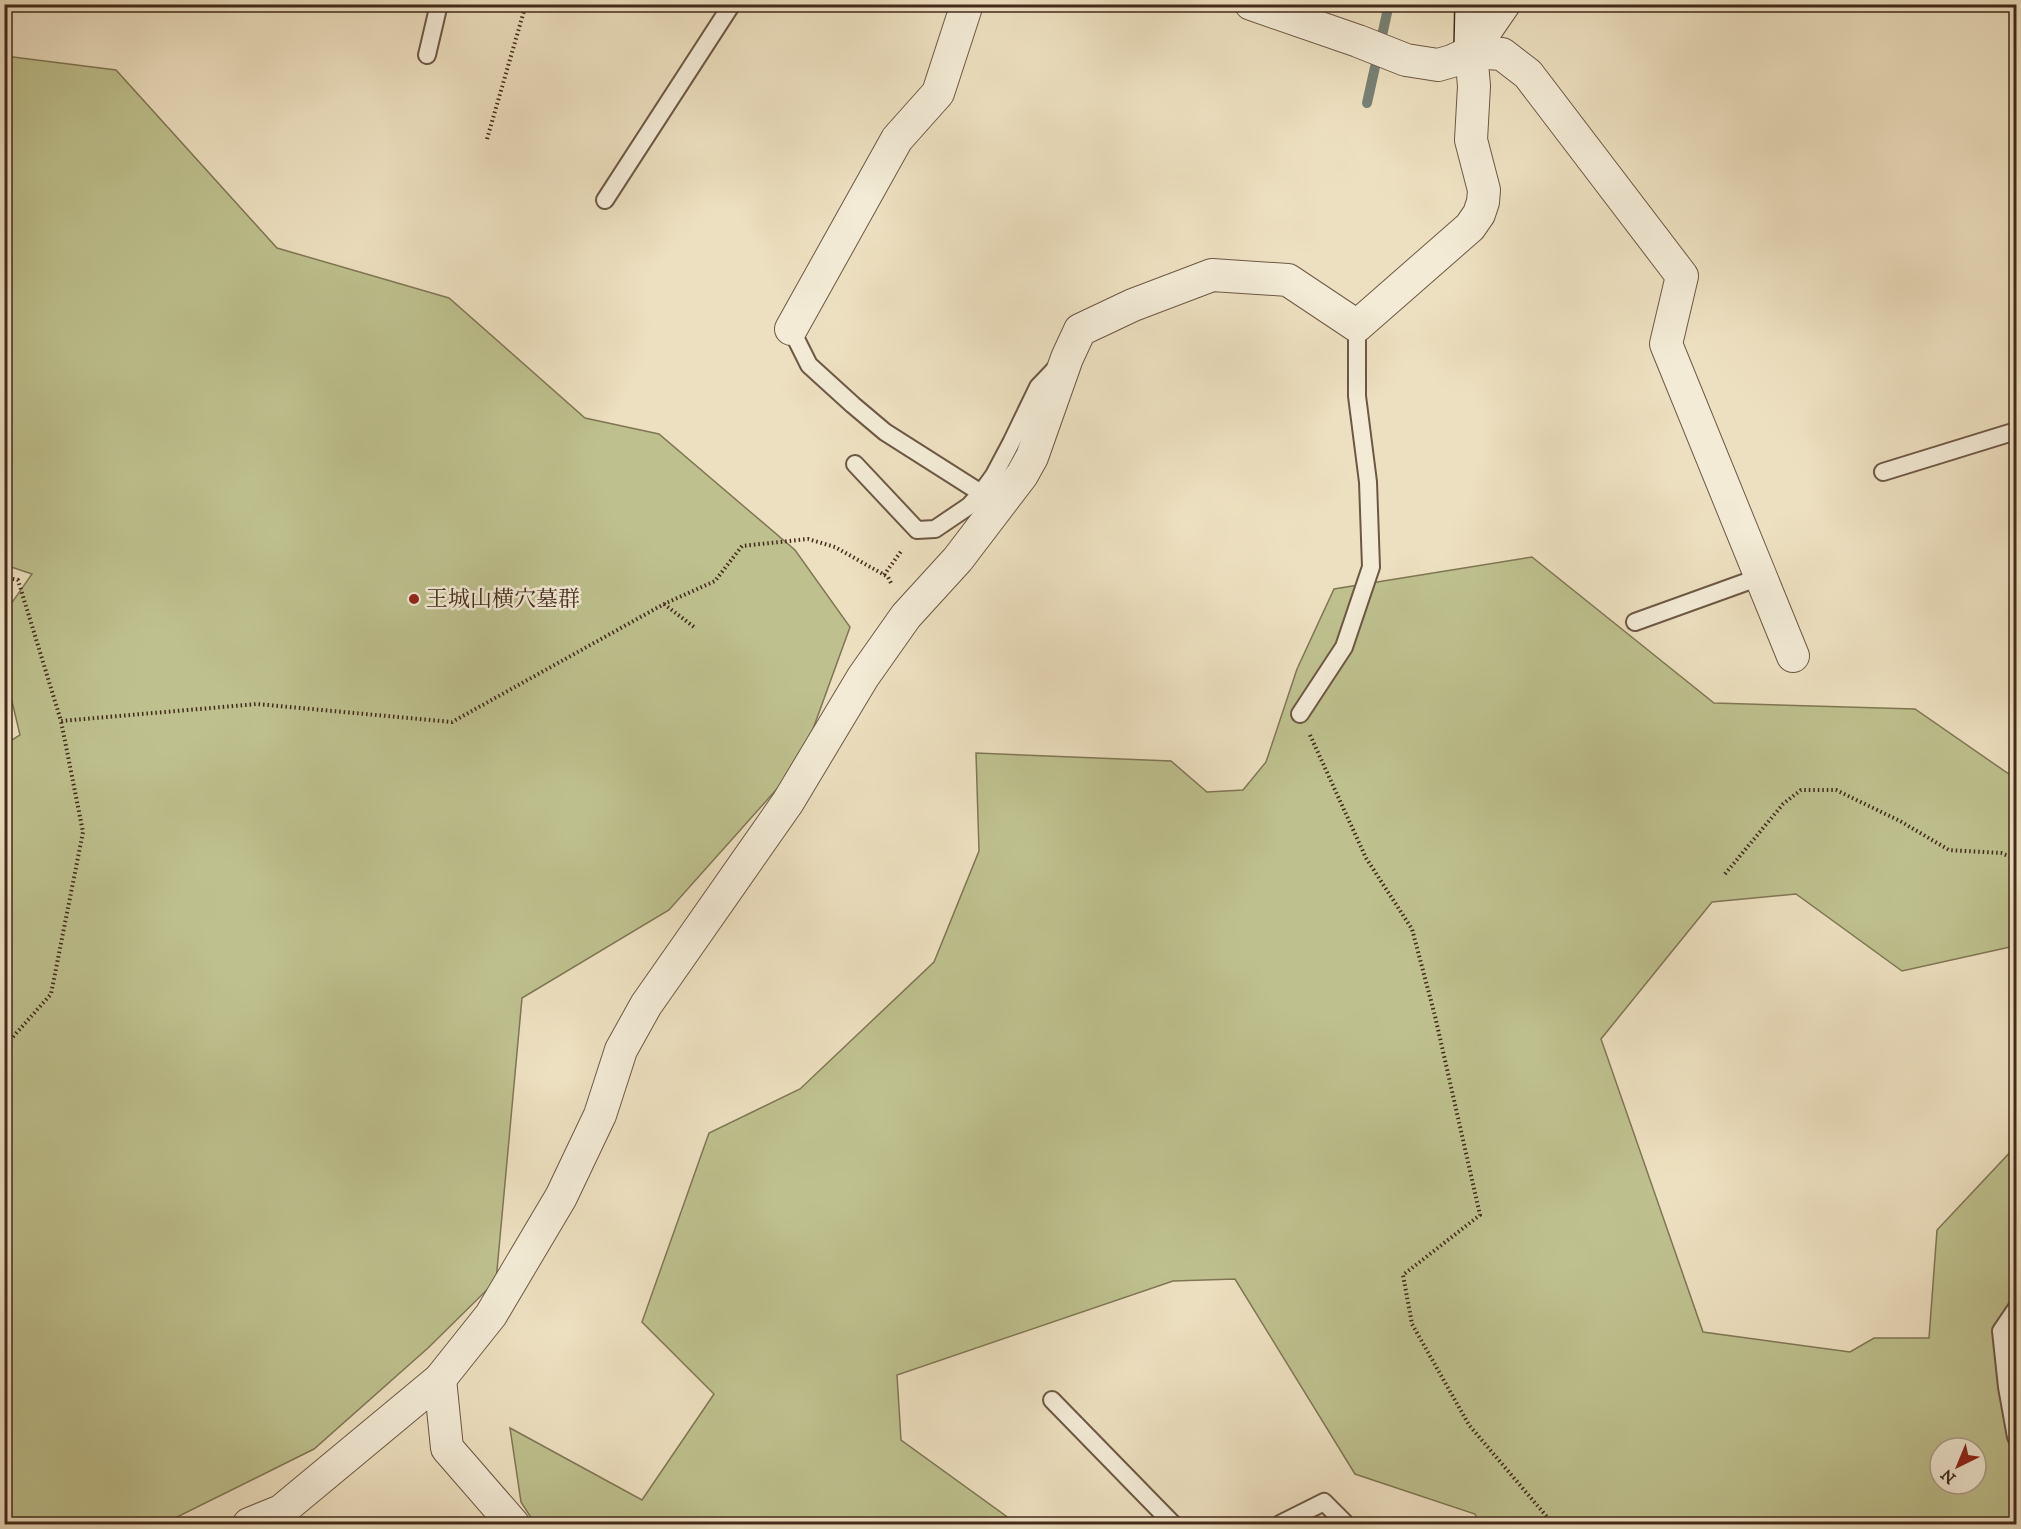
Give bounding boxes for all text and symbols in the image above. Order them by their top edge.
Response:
place label: 王城山横穴墓群 [426,586,580,613]
marker: 王城山横穴墓群 [407,592,421,606]
north arrow [1928,1436,1988,1496]
text: N [1937,1464,1960,1488]

